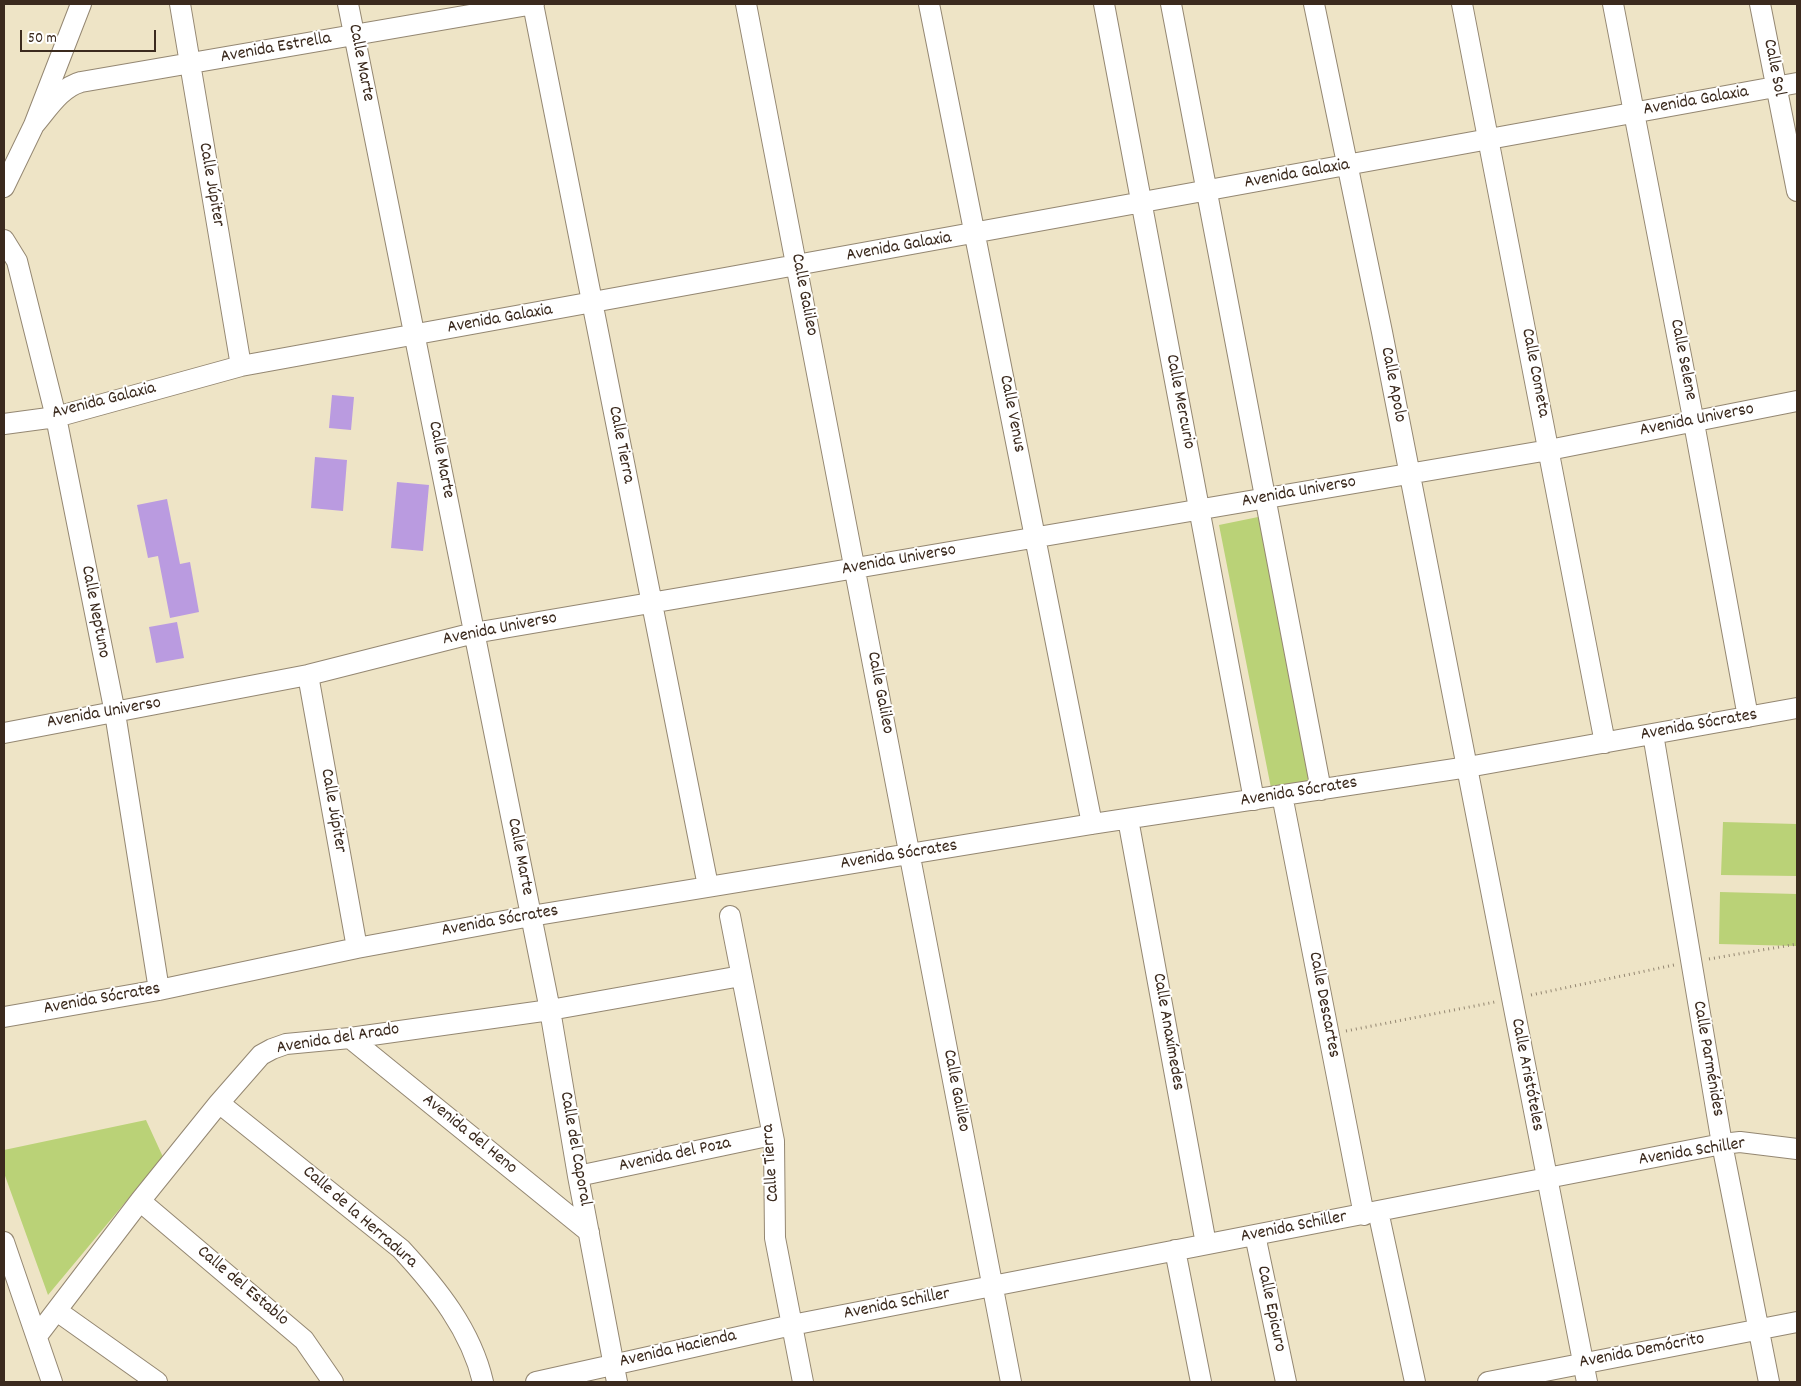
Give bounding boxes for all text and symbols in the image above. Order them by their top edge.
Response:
scale bar [22,20,159,52]
street label: Calle Marte [342,23,378,103]
text: 50 m [28,28,57,50]
street label: Avenida Estrella [219,29,333,69]
street label: Calle Sol [1757,37,1789,99]
street label: Avenida Galaxia [1642,82,1750,122]
street label: Calle Júpiter [192,141,228,229]
street label: Avenida Galaxia [1243,155,1351,195]
street label: Avenida Galaxia [845,228,953,268]
street label: Calle Galileo [784,252,822,338]
street label: Avenida Galaxia [446,300,554,340]
street label: Calle Selene [1664,318,1700,402]
street label: Calle Cometa [1515,327,1553,419]
street label: Calle Apolo [1374,345,1410,425]
street label: Calle Mercurio [1159,353,1199,451]
street label: Calle Venus [993,374,1029,454]
street label: Avenida Galaxia [50,379,158,425]
street label: Avenida Universo [1638,399,1756,443]
street label: Calle Tierra [602,405,638,485]
street label: Calle Marte [422,420,458,500]
street label: Avenida Universo [1240,472,1358,514]
street label: Avenida Universo [840,540,958,582]
street label: Calle Neptuno [74,564,114,660]
street label: Avenida Universo [441,608,559,652]
street label: Calle Galileo [860,650,898,736]
street label: Avenida Universo [45,693,163,735]
street label: Avenida Sócrates [1639,705,1759,747]
street label: Calle Júpiter [314,767,350,855]
street label: Avenida Sócrates [1239,773,1359,813]
street label: Calle Marte [501,817,537,897]
street label: Avenida Sócrates [839,836,959,876]
street label: Avenida Sócrates [440,901,560,943]
street label: Calle Descartes [1302,950,1344,1060]
street label: Calle Anaxímedes [1146,972,1188,1092]
street label: Avenida Sócrates [42,979,162,1021]
street label: Calle Parménides [1686,1000,1728,1118]
street label: Calle Aristóteles [1504,1017,1548,1133]
street label: Avenida del Arado [275,1020,401,1060]
street label: Calle Galileo [936,1048,974,1134]
street label: Avenida del Heno [417,1090,521,1180]
street label: Calle del Caporal [553,1090,595,1208]
street label: Calle Tierra [759,1123,785,1203]
street label: Avenida del Poza [617,1134,733,1178]
street label: Avenida Schiller [1637,1134,1747,1172]
street label: Calle de la Herradura [297,1162,421,1274]
street label: Avenida Schiller [1239,1207,1349,1249]
street label: Calle del Establo [192,1242,292,1332]
street label: Calle Epicuro [1250,1264,1290,1354]
street label: Avenida Schiller [842,1284,952,1326]
street label: Avenida Hacienda [618,1326,738,1374]
street label: Avenida Demócrito [1577,1329,1707,1375]

